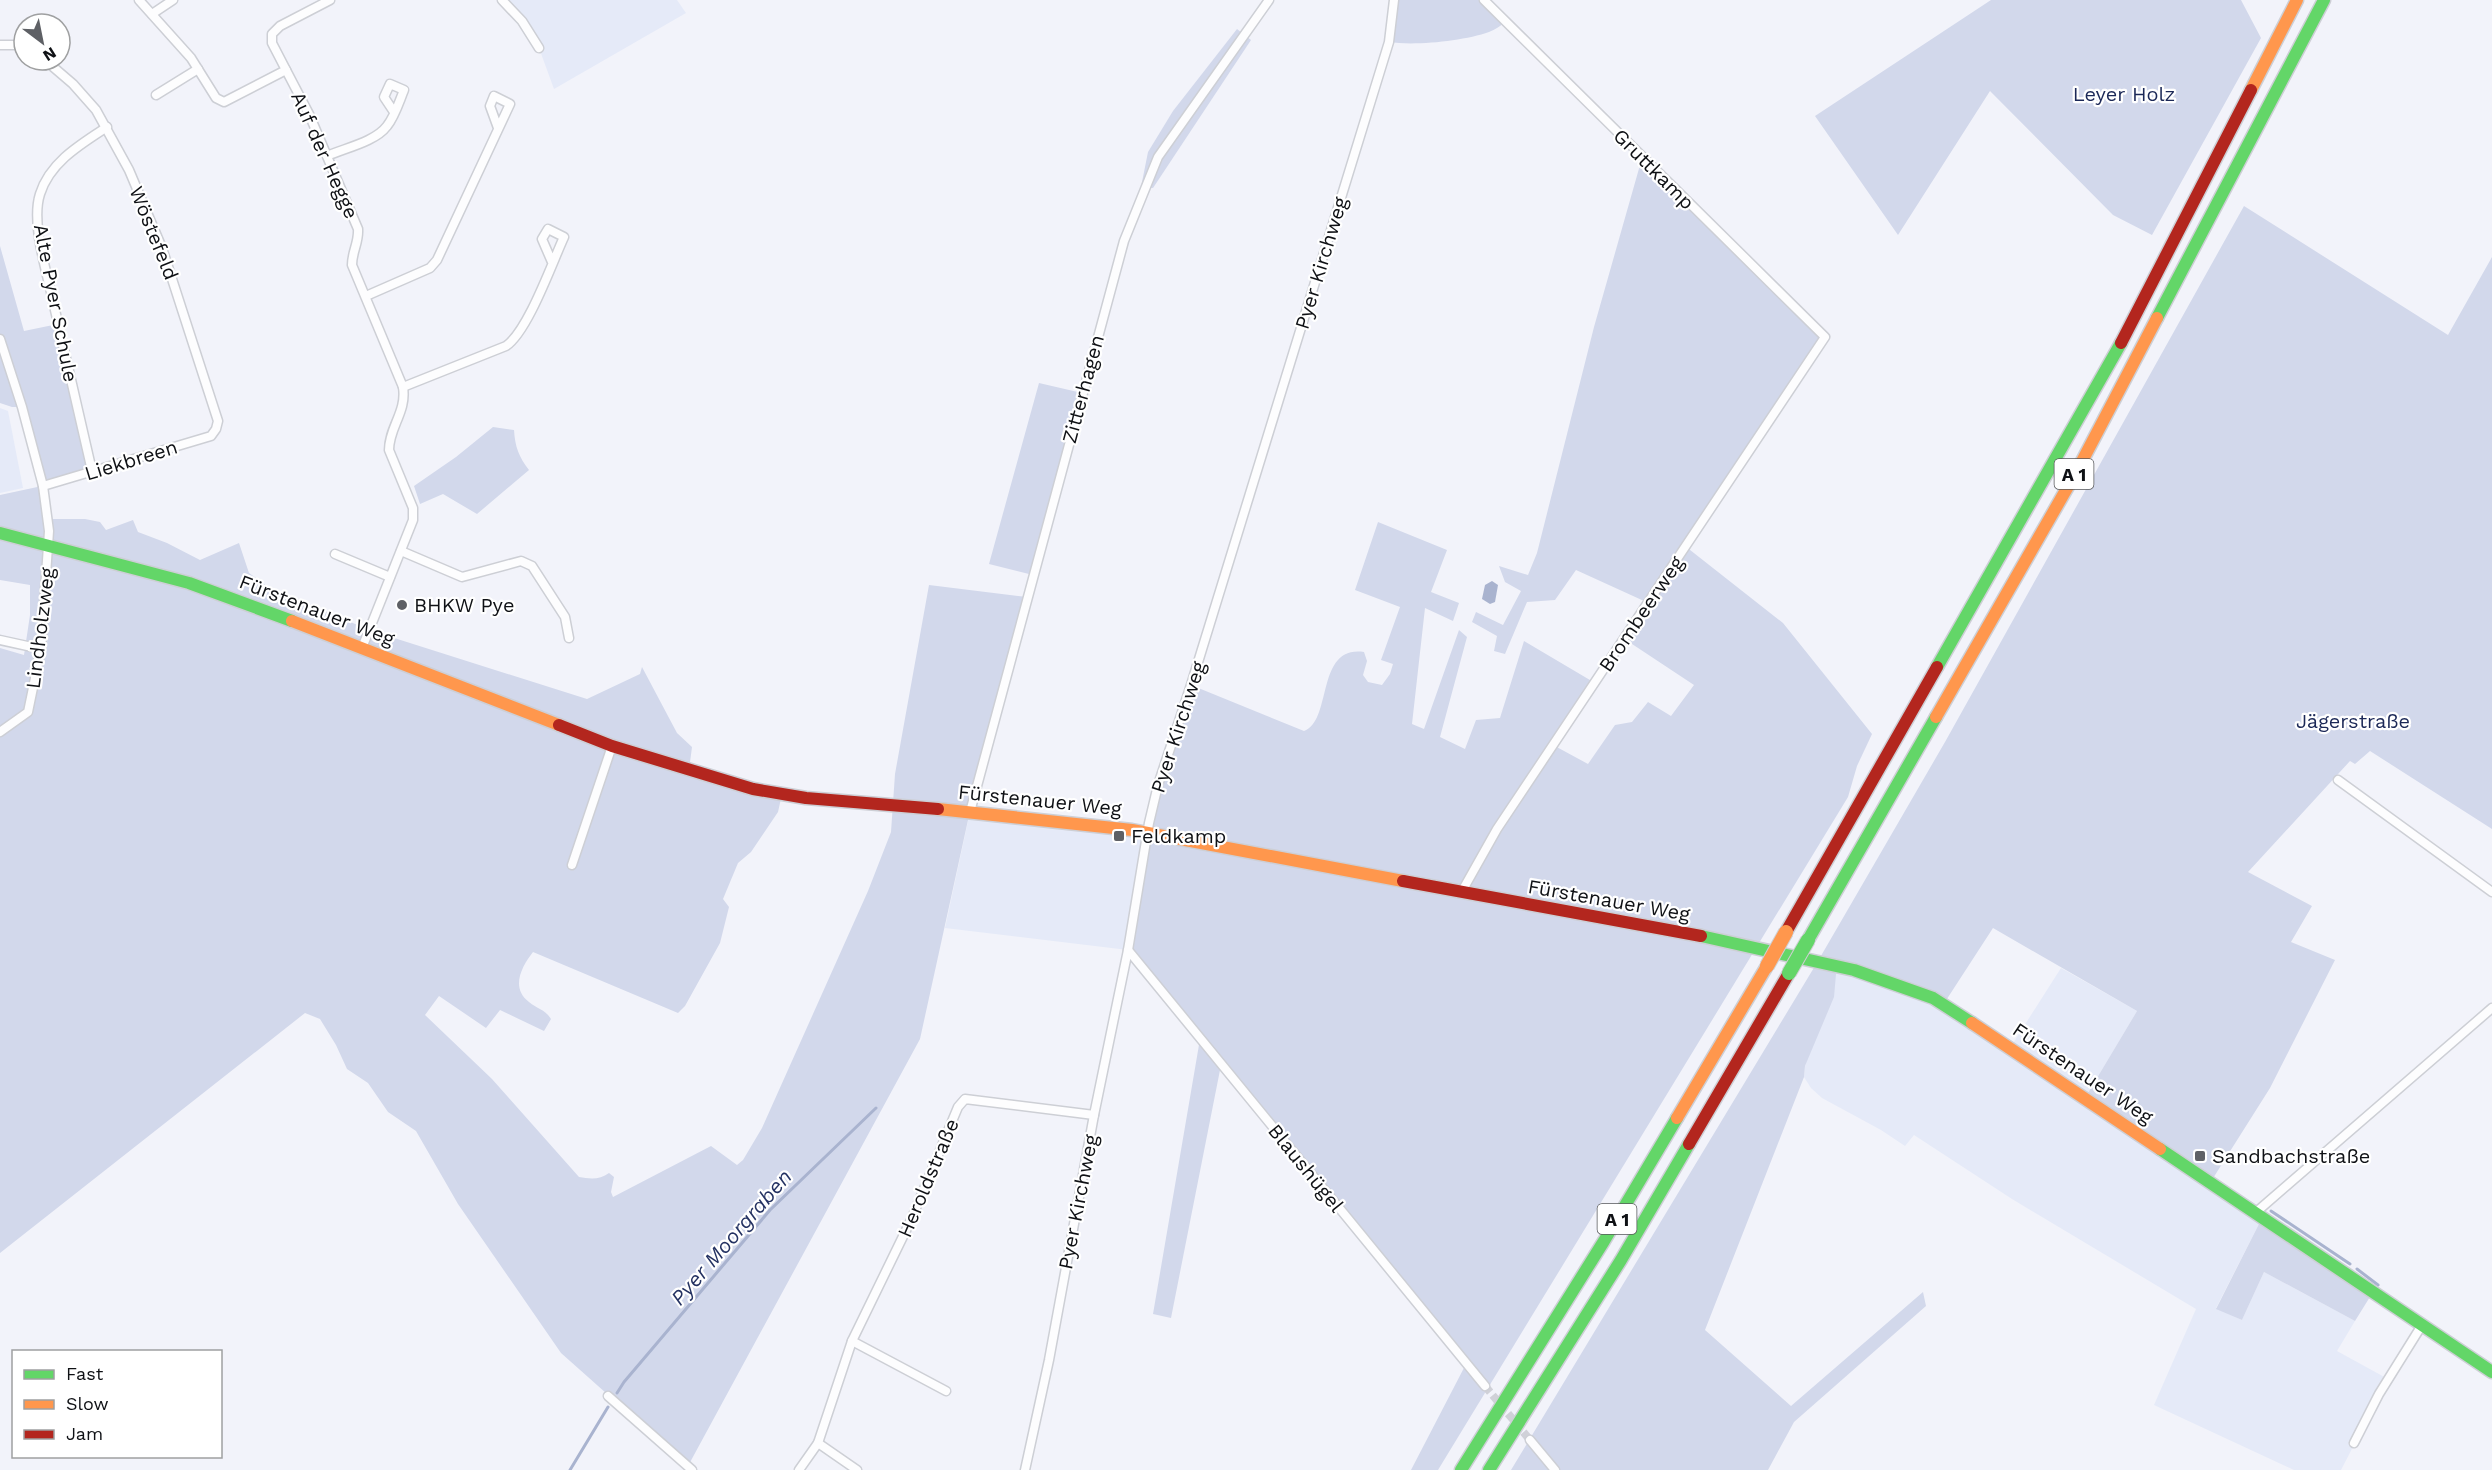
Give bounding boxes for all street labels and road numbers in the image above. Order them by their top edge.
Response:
street label: Auf der Hegge [286,88,364,222]
street label: Gruttkamp [1609,124,1699,214]
street label: Wöstefeld [124,183,184,283]
street label: Pyer Kirchweg [1290,194,1353,332]
street label: Alte Pyer Schule [29,222,83,384]
street label: Zitterhagen [1057,332,1109,446]
street label: Liekbreen [82,434,180,486]
road number: A 1 [2054,459,2094,489]
street label: Brombeerweg [1593,551,1689,676]
street label: Lindholzweg [21,566,59,690]
street label: Fürstenauer Weg [236,569,398,651]
street label: Pyer Kirchweg [1145,658,1211,796]
street label: Fürstenauer Weg [957,779,1123,821]
street label: Fürstenauer Weg [1526,874,1692,926]
street label: Fürstenauer Weg [2008,1017,2158,1129]
street label: Heroldstraße [892,1115,964,1241]
street label: Blaushügel [1263,1119,1349,1217]
street label: Pyer Kirchweg [1053,1132,1103,1271]
road number: A 1 [1598,1204,1636,1234]

